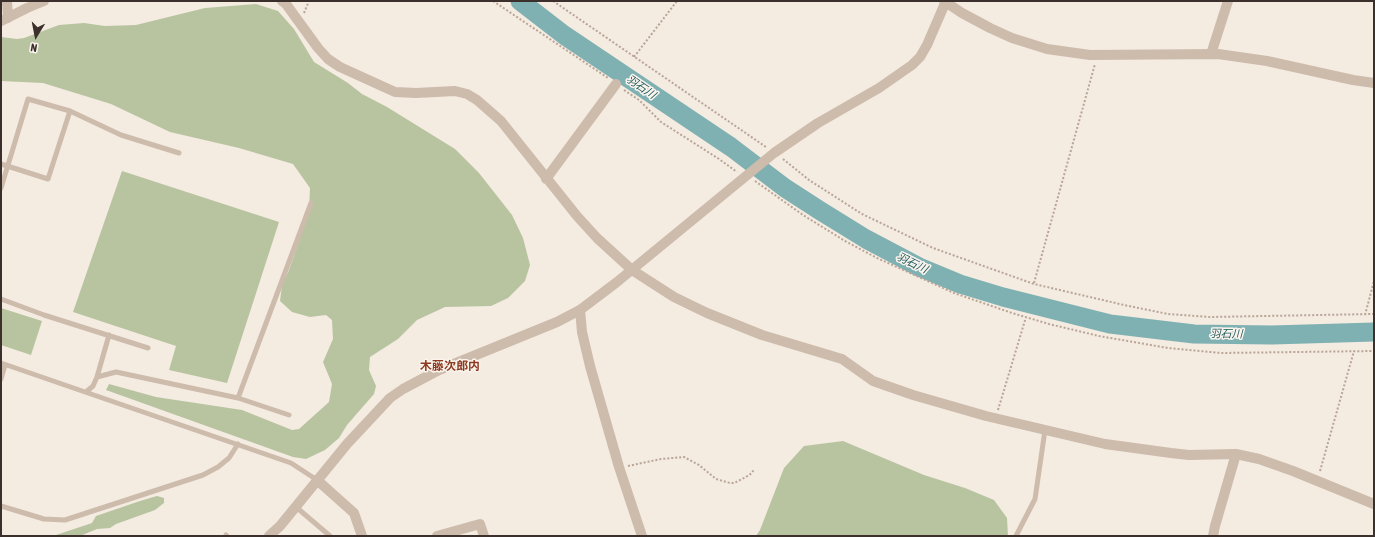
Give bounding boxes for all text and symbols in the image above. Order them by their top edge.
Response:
north arrow [16,16,56,56]
text: N [30,41,38,54]
water label: 羽石川 [624,72,658,102]
water label: 羽石川 [894,250,930,276]
water label: 羽石川 [1209,327,1243,341]
district label: 木藤次郎内 [420,359,480,373]

